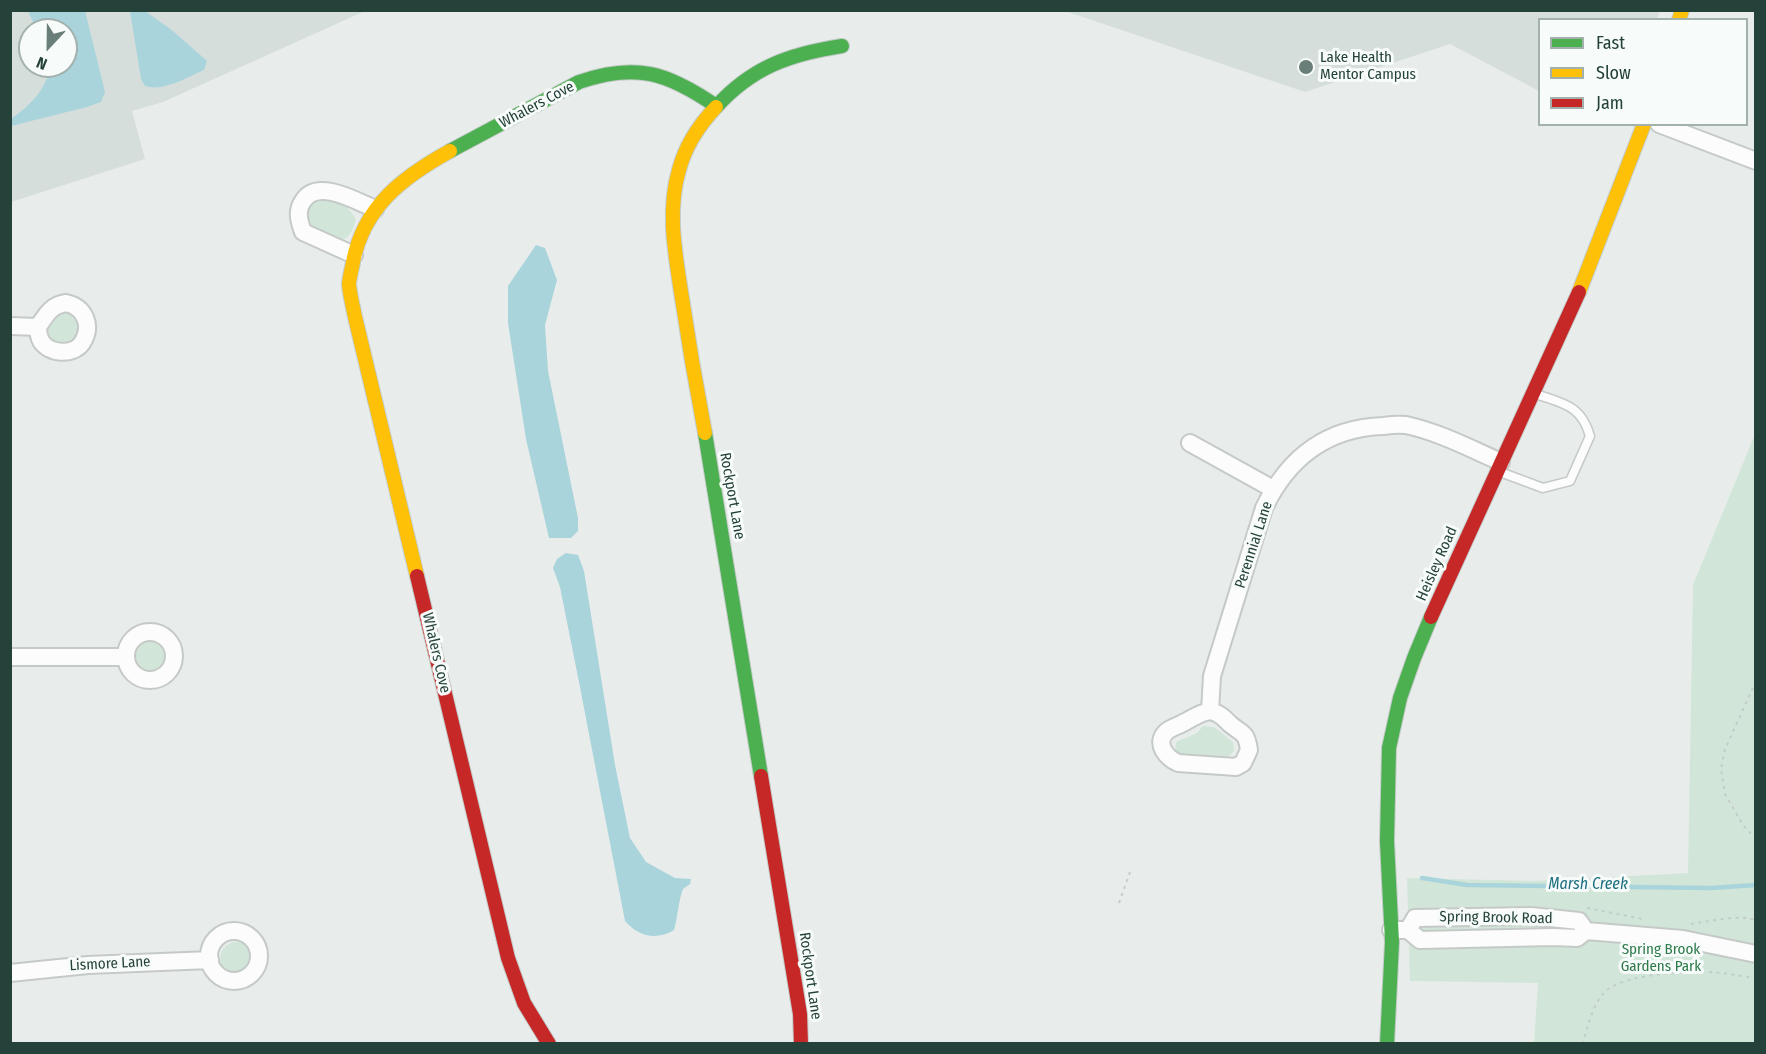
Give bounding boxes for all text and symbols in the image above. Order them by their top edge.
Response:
north arrow [18,18,78,78]
legend [1538,18,1748,126]
text: Fast [1596,32,1625,54]
place label: Lake Health Mentor Campus [1320,49,1416,84]
text: N [34,53,50,74]
marker: Lake Health Mentor Campus [1297,58,1315,76]
text: Slow [1596,62,1631,84]
street label: Whalers Cove [497,78,577,132]
text: Jam [1596,92,1624,114]
street label: Rockport Lane [715,451,749,541]
street label: Perennial Lane [1231,499,1277,591]
street label: Heisley Road [1413,524,1461,604]
street label: Whalers Cove [418,611,454,695]
water label: Marsh Creek [1548,875,1628,895]
street label: Spring Brook Road [1439,908,1553,928]
street label: Rockport Lane [795,931,825,1021]
park label: Spring Brook Gardens Park [1621,941,1701,976]
street label: Lismore Lane [69,953,151,975]

